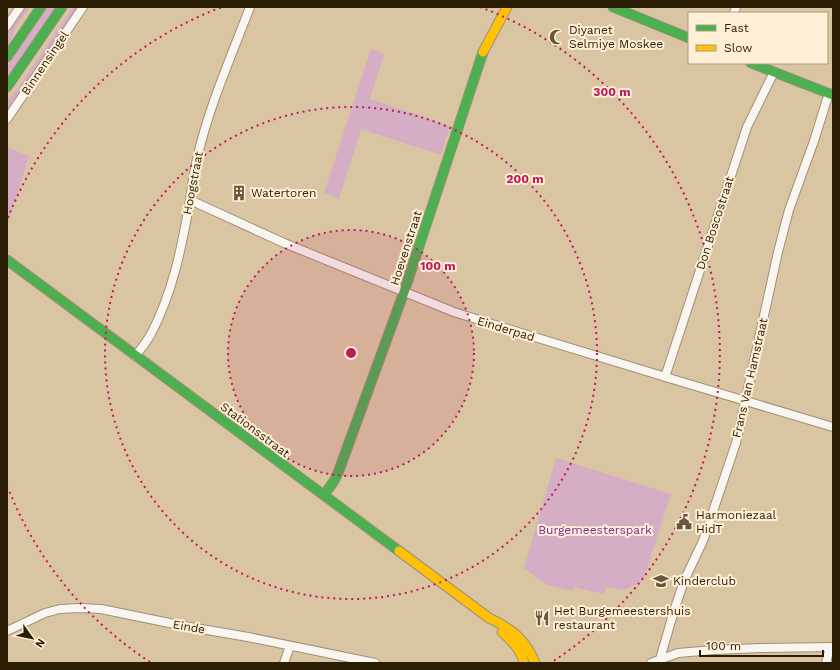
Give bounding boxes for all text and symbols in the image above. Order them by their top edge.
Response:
legend [688,12,828,64]
text: Fast [724,21,749,35]
place label: Diyanet Selmiye Moskee [569,23,663,51]
street label: Binnensingel [18,28,72,98]
mosque icon: Diyanet Selmiye Moskee [548,28,566,46]
text: Slow [724,41,752,55]
text: 300 m [593,85,631,99]
street label: Hoogstraat [180,150,206,216]
text: 200 m [506,172,544,186]
street label: Don Boscostraat [693,175,737,271]
building icon: Watertoren [230,184,248,202]
place label: Watertoren [251,186,316,200]
street label: Hoevenstraat [387,209,425,287]
text: 100 m [420,259,456,273]
street label: Einderpad [476,314,536,344]
street label: Frans Van Hamstraat [729,317,771,439]
centre of rings [344,346,358,360]
street label: Stationsstraat [218,399,292,461]
place label: Harmoniezaal HidT [696,508,777,536]
public building icon: Harmoniezaal HidT [675,513,693,531]
park label: Burgemeesterspark [538,523,652,537]
school or university icon: Kinderclub [652,572,670,590]
place label: Kinderclub [673,574,736,588]
place label: Het Burgemeestershuis restaurant [554,604,691,632]
restaurant icon: Het Burgemeestershuis restaurant [533,609,551,627]
street label: Einde [172,617,206,637]
north arrow [12,618,52,658]
scale bar [700,632,823,658]
text: N [32,636,48,650]
text: 100 m [706,639,741,653]

